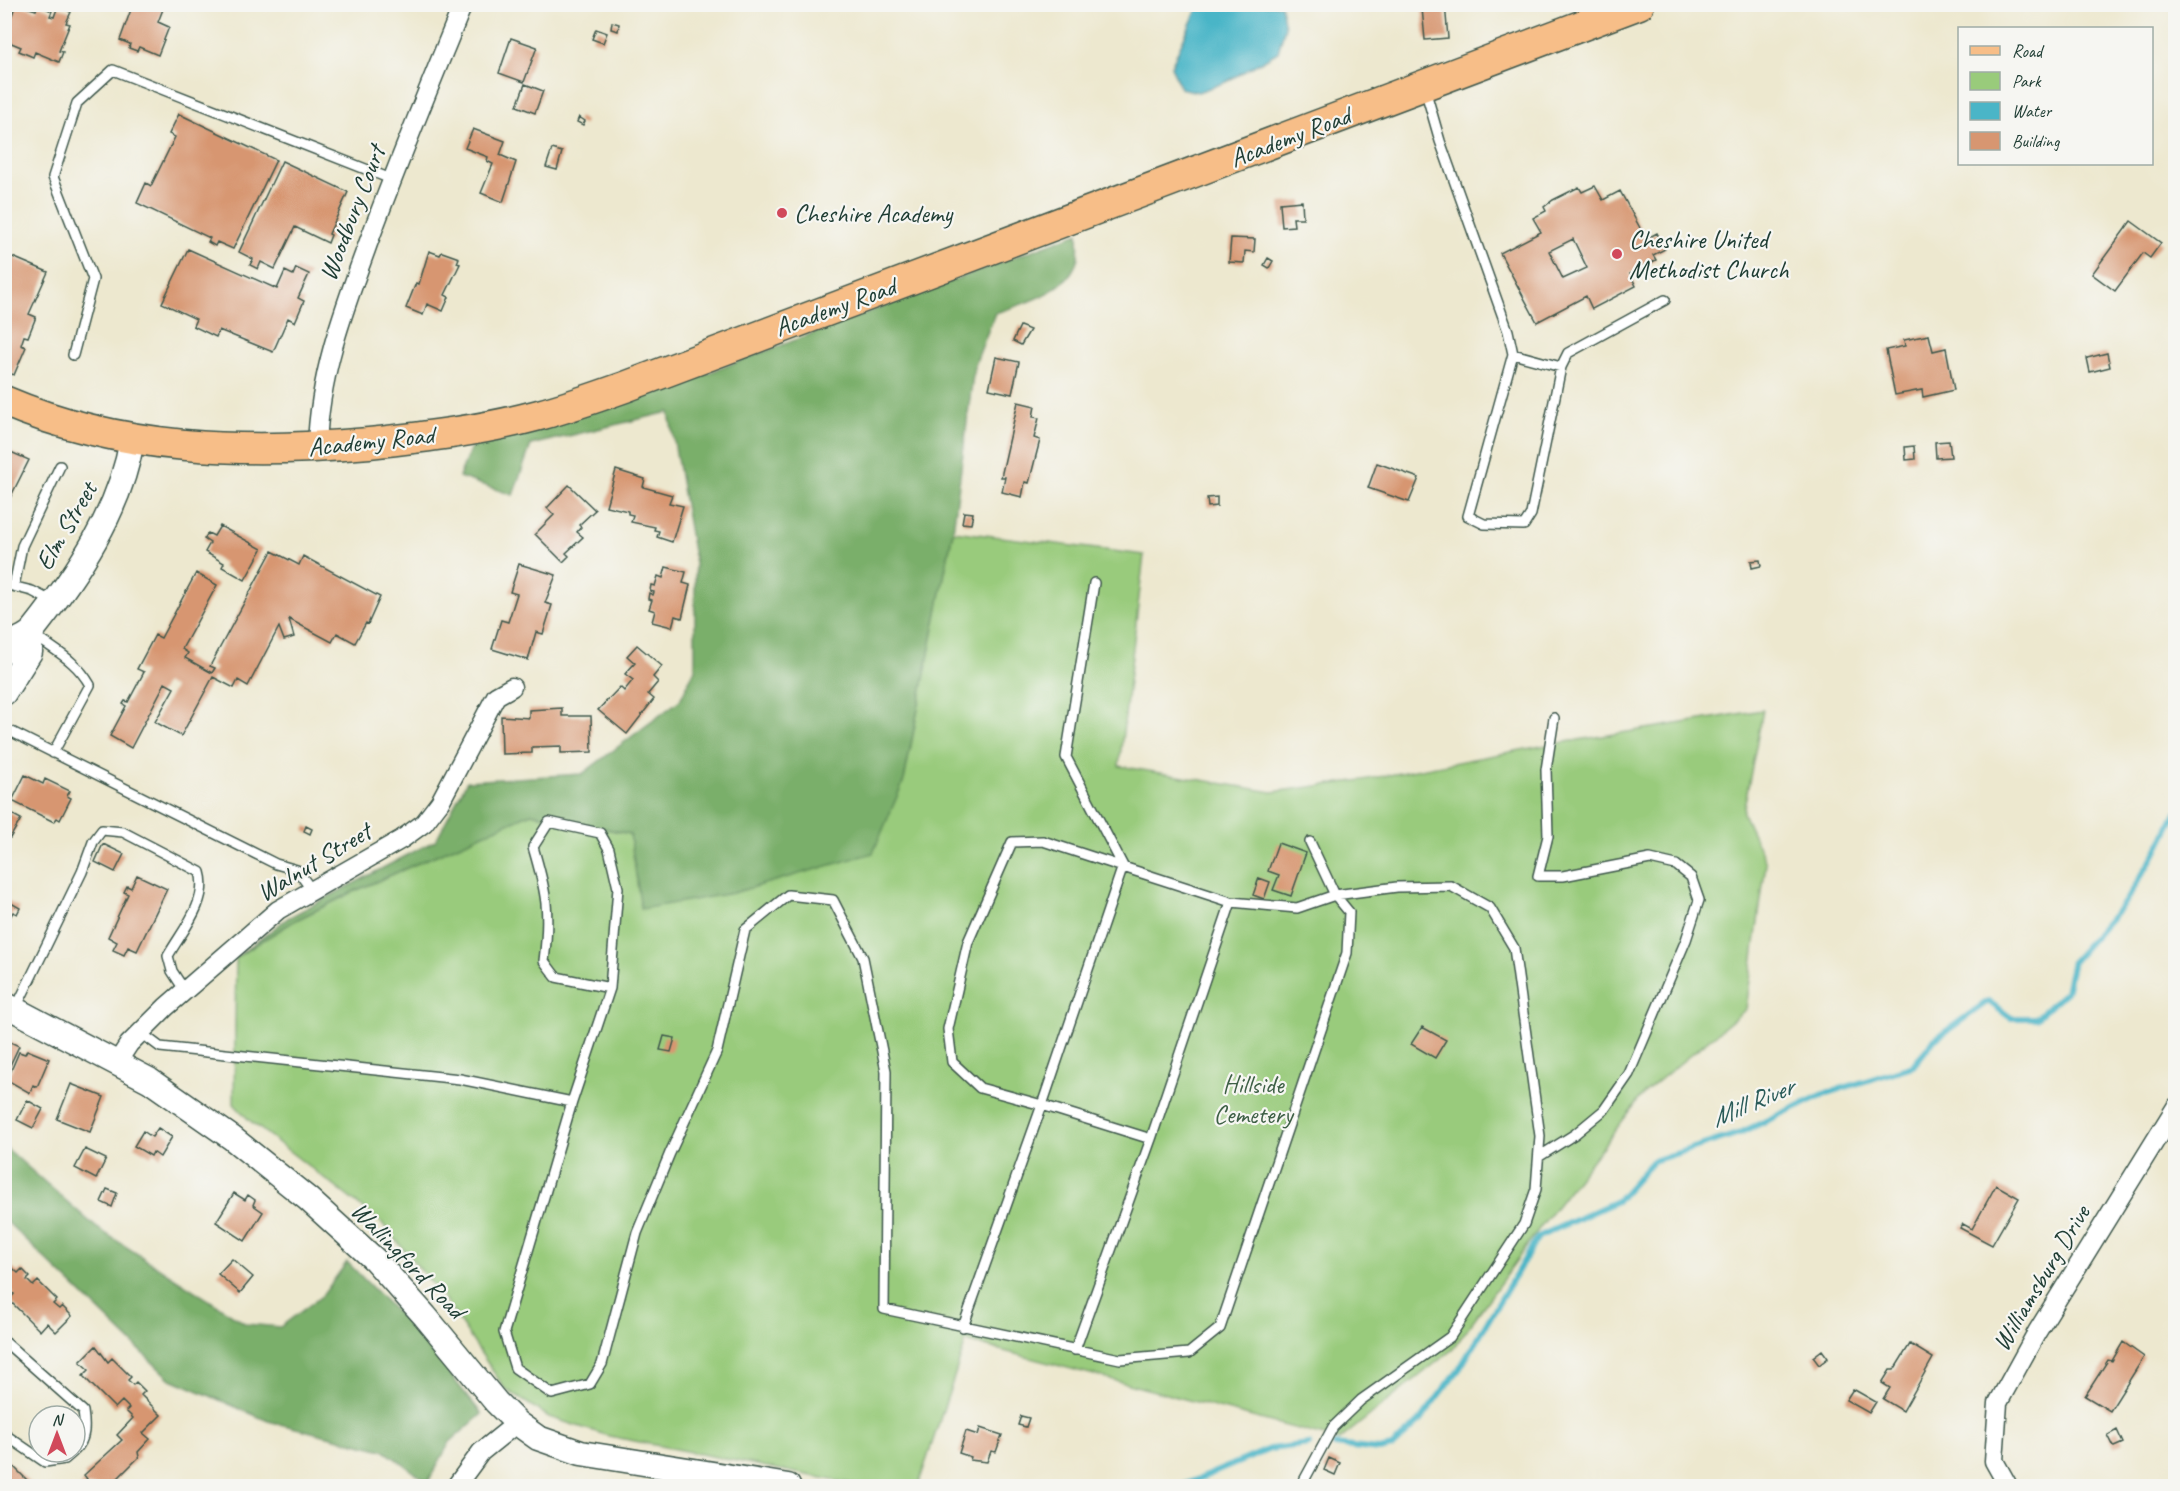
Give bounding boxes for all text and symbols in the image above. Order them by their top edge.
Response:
legend [1958,27,2153,165]
text: Road [2012,40,2045,62]
text: Park [2012,70,2042,92]
street label: Academy Road [1225,98,1358,175]
text: Water [2012,100,2053,122]
text: Building [2012,130,2061,152]
street label: Woodbury Court [311,138,394,285]
place label: Cheshire Academy [794,197,954,230]
marker: Cheshire Academy [775,206,789,220]
place label: Cheshire United Methodist Church [1629,223,1790,286]
marker: Cheshire United Methodist Church [1610,247,1624,261]
street label: Academy Road [770,269,904,344]
street label: Academy Road [306,418,439,464]
street label: Elm Street [28,474,106,576]
street label: Walnut Street [251,813,380,909]
water label: Mill River [1706,1067,1803,1135]
park label: Hillside Cemetery [1213,1068,1295,1131]
street label: Wallingford Road [344,1194,475,1328]
street label: Williamsburg Drive [1985,1198,2098,1357]
north arrow [27,1404,87,1464]
text: N [52,1410,65,1430]

